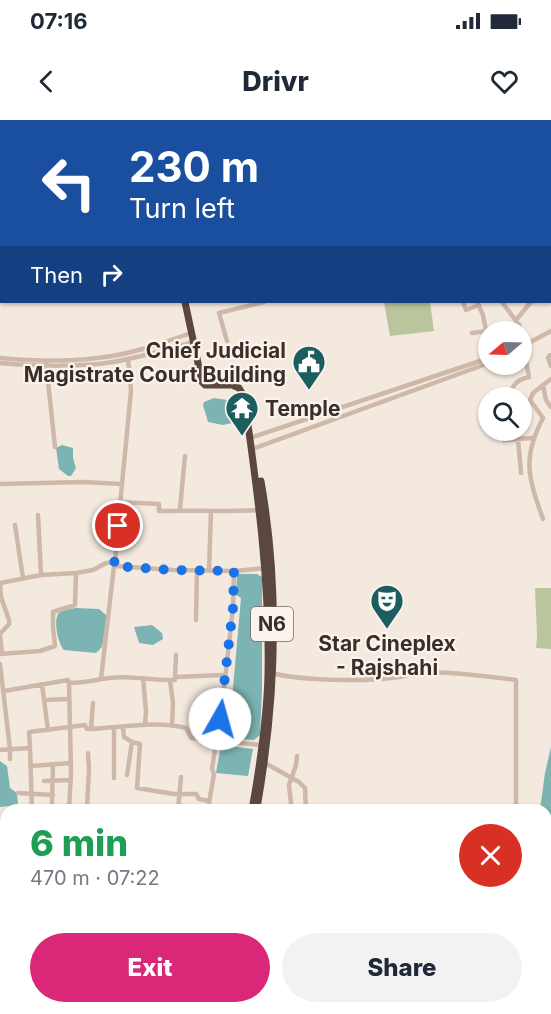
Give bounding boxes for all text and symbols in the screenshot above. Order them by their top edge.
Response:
text: 07:16 [30,8,88,34]
icon: back [30,65,63,98]
text: Drivr [242,65,309,98]
icon: heart [488,65,521,98]
text: 230 m [129,141,259,192]
icon: left [30,144,108,222]
text: Turn left [129,192,235,225]
icon: right [95,258,128,291]
text: Then [30,262,83,288]
north arrow [478,321,532,375]
map controls [478,321,532,441]
place label: Chief Judicial Magistrate Court Building [24,338,286,387]
public building icon: Chief Judicial Magistrate Court Building [291,344,327,391]
button: search [478,387,532,441]
temple icon: Temple [224,390,260,437]
place label: Temple [265,396,341,421]
pin [92,500,143,551]
icon: arrive [101,509,134,542]
theatre icon: Star Cineplex - Rajshahi [369,583,405,630]
road number: N6 [251,607,293,641]
place label: Star Cineplex - Rajshahi [318,631,456,680]
position arrow [188,687,252,751]
text: 6 min [30,821,128,865]
button: close [459,824,522,887]
text: 470 m · 07:22 [30,866,160,890]
button: Exit [30,933,270,1002]
button: Share [282,933,522,1002]

